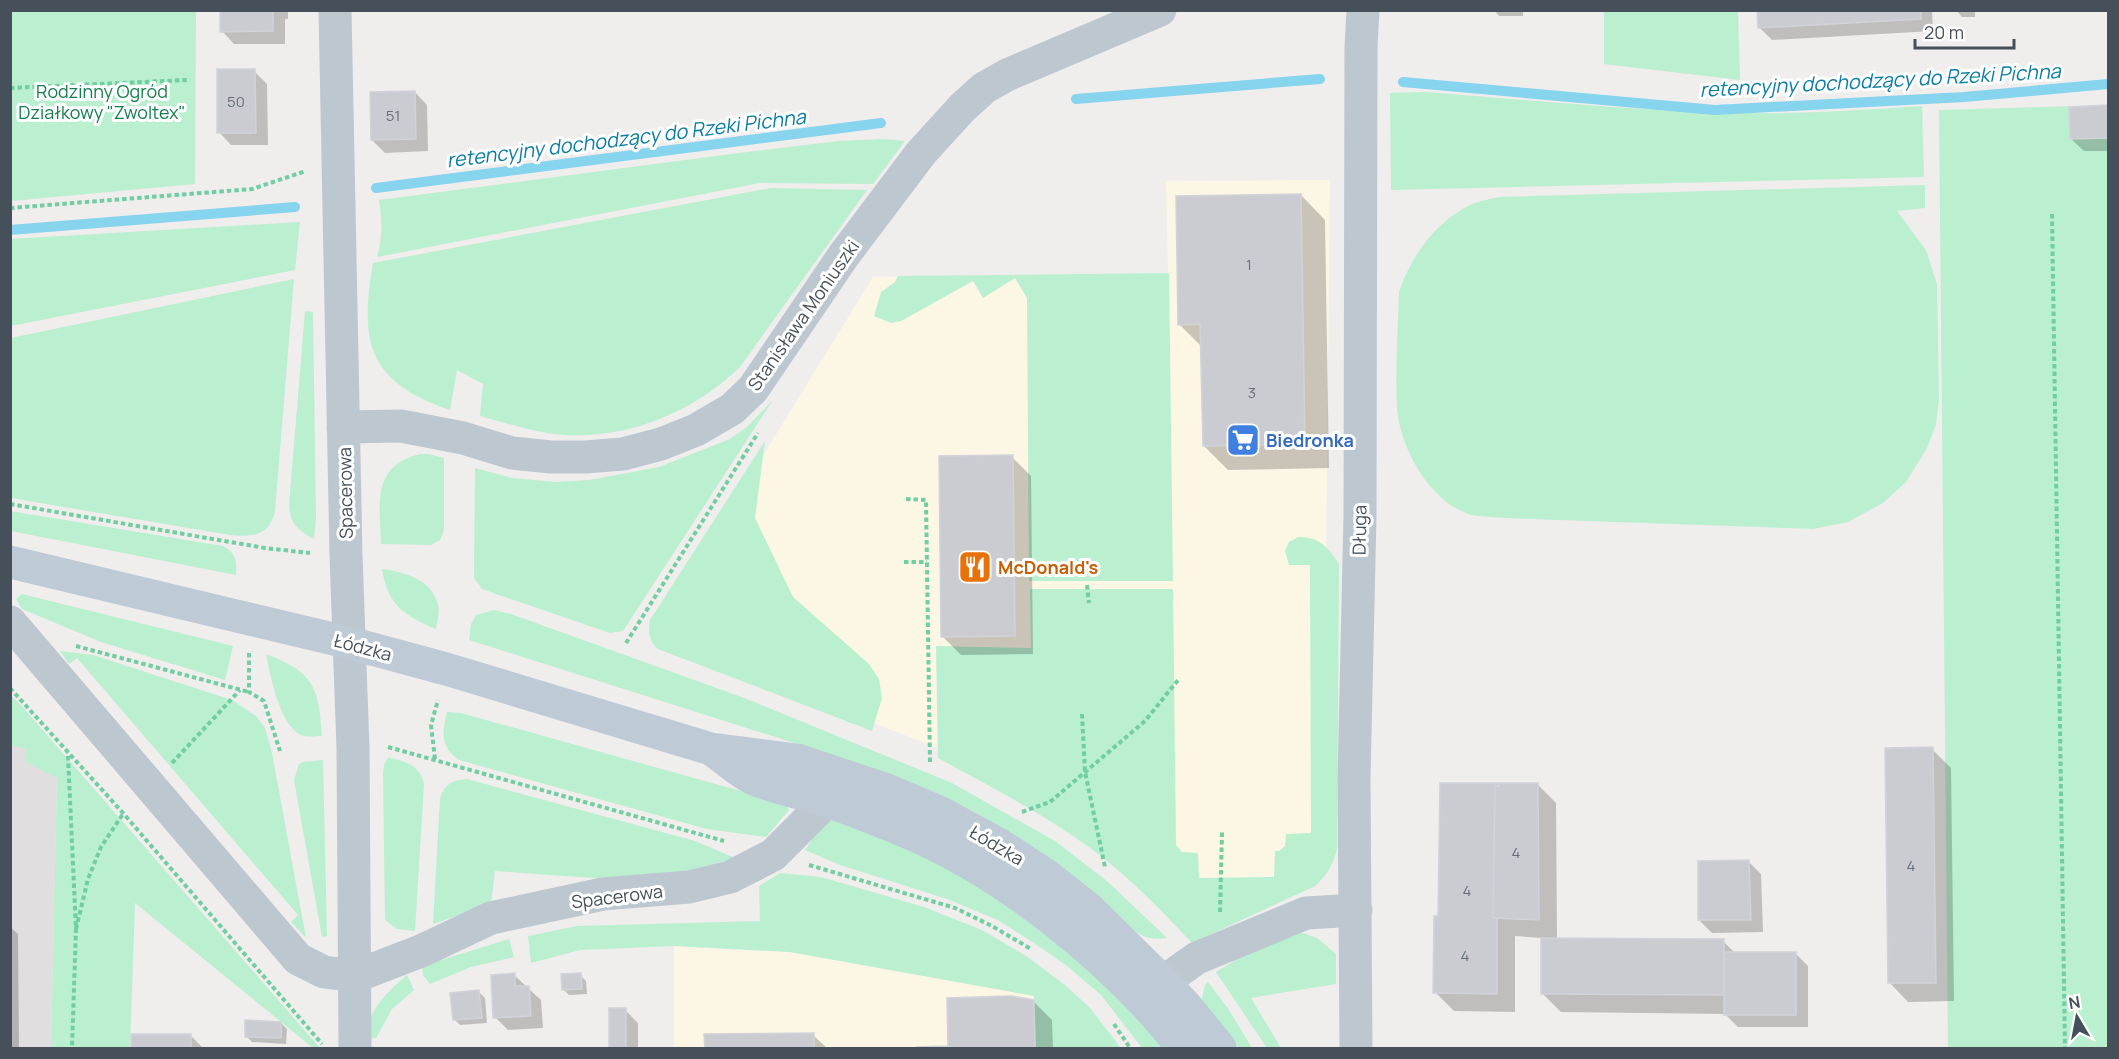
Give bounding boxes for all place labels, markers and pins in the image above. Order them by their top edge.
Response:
supermarket icon: Biedronka [1225,422,1261,458]
place label: Biedronka [1266,428,1354,452]
restaurant icon: McDonald's [957,549,993,585]
place label: McDonald's [998,555,1099,579]

